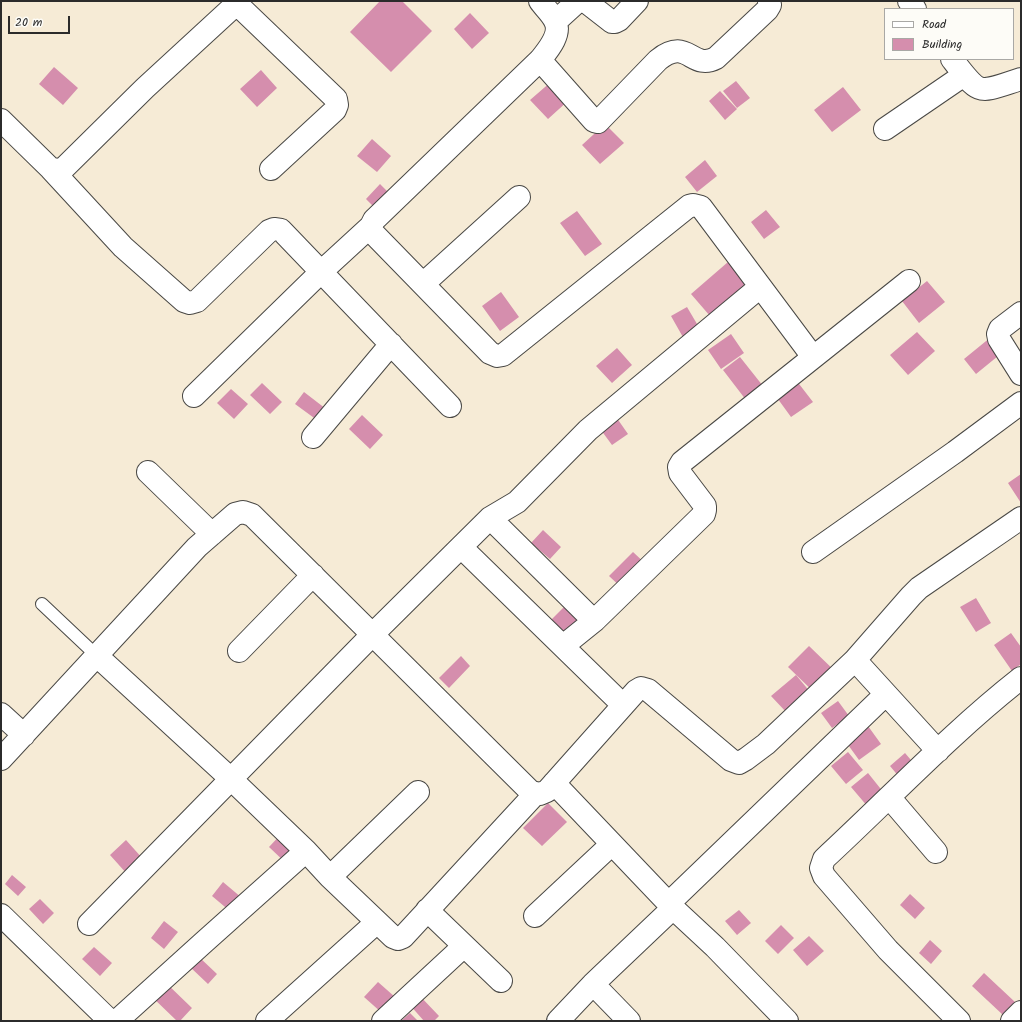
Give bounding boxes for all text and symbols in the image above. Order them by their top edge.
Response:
scale bar [10,8,72,34]
legend [884,8,1014,60]
text: 20 m [15,13,42,32]
text: Road [922,15,946,34]
text: Building [922,35,962,54]

